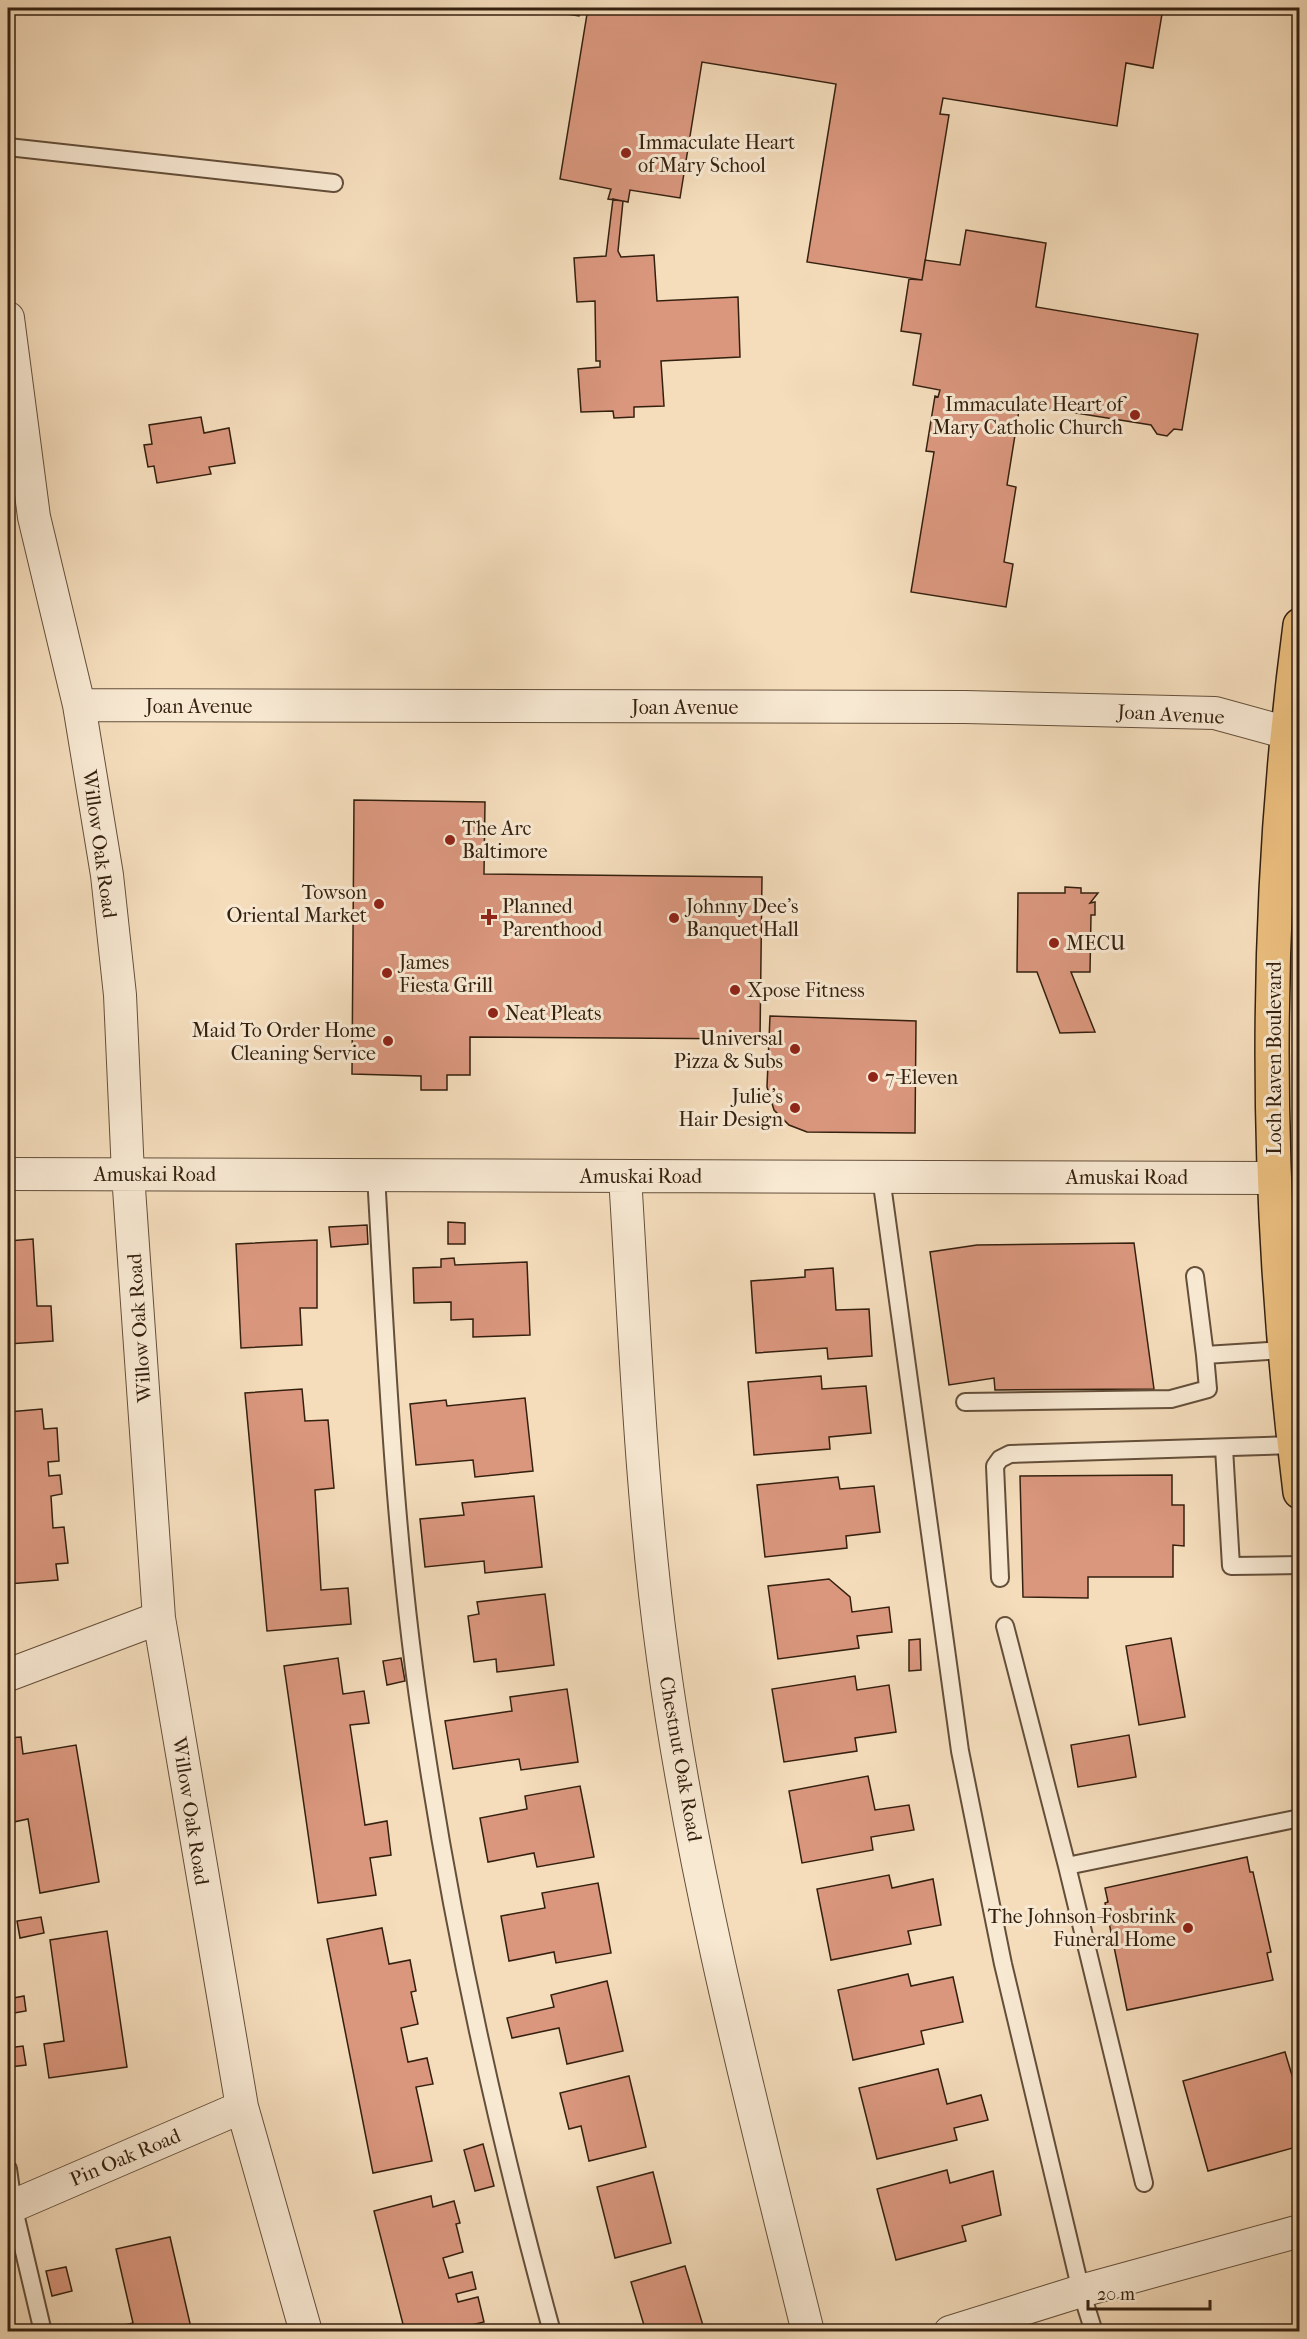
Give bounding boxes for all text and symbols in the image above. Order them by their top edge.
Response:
place label: Immaculate Heart of Mary School [638,131,795,177]
marker: Immaculate Heart of Mary School [619,146,633,160]
place label: Immaculate Heart of Mary Catholic Church [932,393,1127,439]
marker: Immaculate Heart of Mary Catholic Church [1128,408,1142,422]
street label: Joan Avenue [144,695,253,718]
street label: Joan Avenue [630,696,739,719]
street label: Joan Avenue [1115,700,1225,729]
street label: Willow Oak Road [78,767,121,921]
place label: The Arc Baltimore [462,817,548,863]
marker: The Arc Baltimore [443,833,457,847]
place label: Towson Oriental Market [226,881,367,927]
place label: Planned Parenthood [502,895,603,941]
place label: Johnny Dee’s Banquet Hall [684,895,799,941]
marker: Towson Oriental Market [372,897,386,911]
marker: Planned Parenthood [480,908,498,926]
marker: Johnny Dee’s Banquet Hall [667,911,681,925]
place label: MECU [1066,932,1126,955]
marker: MECU [1047,936,1061,950]
place label: James Fiesta Grill [397,951,494,997]
street label: Loch Raven Boulevard [1263,960,1286,1155]
marker: James Fiesta Grill [380,966,394,980]
place label: Xpose Fitness [747,979,865,1002]
marker: Xpose Fitness [728,983,742,997]
place label: Neat Pleats [505,1002,601,1025]
marker: Neat Pleats [486,1006,500,1020]
place label: Maid To Order Home Cleaning Service [192,1019,376,1065]
place label: Universal Pizza & Subs [674,1027,783,1073]
marker: Maid To Order Home Cleaning Service [381,1034,395,1048]
marker: Universal Pizza & Subs [788,1042,802,1056]
place label: 7-Eleven [885,1066,959,1089]
marker: 7-Eleven [866,1070,880,1084]
place label: Julie’s Hair Design [678,1085,783,1131]
marker: Julie’s Hair Design [788,1101,802,1115]
street label: Amuskai Road [93,1163,217,1186]
street label: Amuskai Road [579,1165,703,1188]
street label: Amuskai Road [1065,1166,1189,1189]
street label: Willow Oak Road [123,1252,156,1404]
street label: Chestnut Oak Road [655,1675,707,1845]
street label: Willow Oak Road [167,1734,214,1888]
place label: The Johnson-Fosbrink Funeral Home [988,1905,1177,1951]
marker: The Johnson-Fosbrink Funeral Home [1181,1921,1195,1935]
street label: Pin Oak Road [66,2123,185,2191]
scale bar [1088,2273,1210,2311]
text: 20 m [1097,2284,1135,2305]

